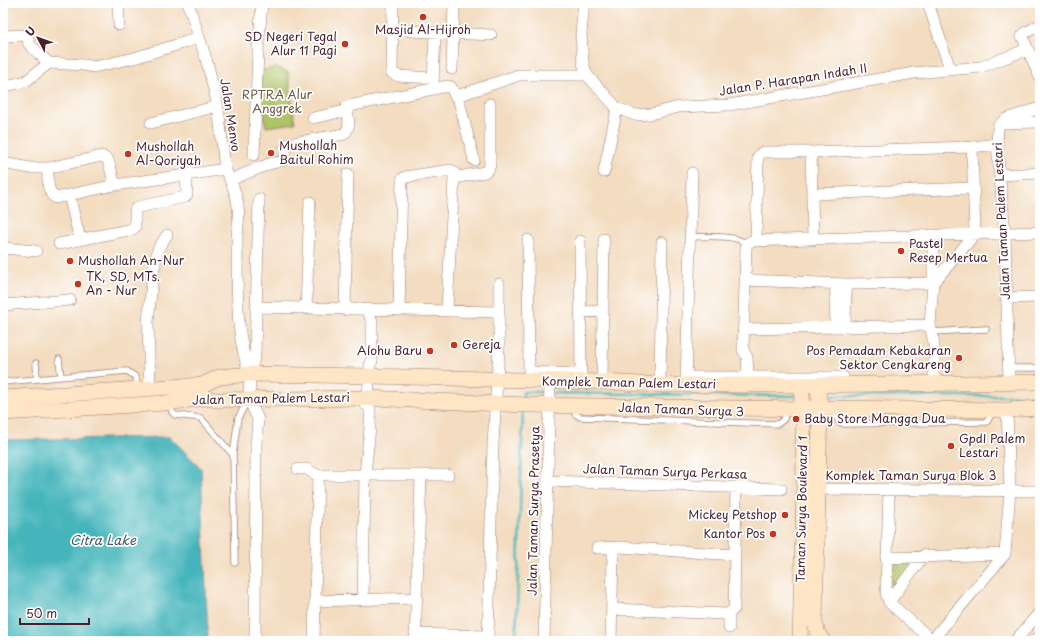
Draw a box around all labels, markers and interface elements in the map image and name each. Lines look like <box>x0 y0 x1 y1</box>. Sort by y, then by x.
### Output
marker: Masjid Al-Hijroh <box>418 12 428 22</box>
north arrow <box>18 18 58 58</box>
place label: Masjid Al-Hijroh <box>375 20 471 38</box>
text: U <box>21 22 39 40</box>
place label: SD Negeri Tegal Alur 11 Pagi <box>244 27 337 59</box>
marker: SD Negeri Tegal Alur 11 Pagi <box>340 39 350 49</box>
street label: Jalan P. Harapan Indah II <box>718 58 868 100</box>
street label: Jalan Menvo <box>216 77 246 153</box>
park label: RPTRA Alur Anggrek <box>242 85 313 117</box>
place label: Mushollah Baitul Rohim <box>279 136 354 168</box>
place label: Mushollah Al-Qoriyah <box>136 137 201 169</box>
street label: Jalan Taman Palem Lestari <box>988 142 1014 300</box>
marker: Mushollah Baitul Rohim <box>266 148 276 158</box>
marker: Mushollah Al-Qoriyah <box>123 149 133 159</box>
place label: Pastel Resep Mertua <box>909 234 988 266</box>
marker: Pastel Resep Mertua <box>896 246 906 256</box>
place label: Mushollah An-Nur <box>78 251 185 269</box>
marker: Mushollah An-Nur <box>65 256 75 266</box>
place label: TK, SD, MTs. An - Nur <box>86 267 160 299</box>
marker: TK, SD, MTs. An - Nur <box>73 279 83 289</box>
place label: Gereja <box>462 335 501 353</box>
marker: Gereja <box>449 340 459 350</box>
place label: Alohu Baru <box>357 341 422 359</box>
place label: Pos Pemadam Kebakaran Sektor Cengkareng <box>806 341 951 373</box>
marker: Alohu Baru <box>425 346 435 356</box>
marker: Pos Pemadam Kebakaran Sektor Cengkareng <box>954 353 964 363</box>
street label: Komplek Taman Palem Lestari <box>542 371 716 393</box>
street label: Jalan Taman Palem Lestari <box>192 388 350 408</box>
street label: Jalan Taman Surya 3 <box>618 398 744 420</box>
place label: Baby Store Mangga Dua <box>804 409 946 427</box>
marker: Baby Store Mangga Dua <box>791 414 801 424</box>
street label: Jalan Taman Surya Prasetya <box>523 426 543 596</box>
place label: GpdI Palem Lestari <box>959 429 1026 461</box>
street label: Taman Surya Boulevard 1 <box>791 435 811 583</box>
marker: GpdI Palem Lestari <box>946 441 956 451</box>
street label: Jalan Taman Surya Perkasa <box>583 459 748 483</box>
street label: Komplek Taman Surya Blok 3 <box>826 466 997 484</box>
place label: Mickey Petshop <box>688 505 777 523</box>
marker: Mickey Petshop <box>780 510 790 520</box>
place label: Kantor Pos <box>703 524 765 542</box>
marker: Kantor Pos <box>768 529 778 539</box>
water label: Citra Lake <box>70 530 137 549</box>
scale bar <box>20 600 89 626</box>
text: 50 m <box>26 604 57 622</box>

